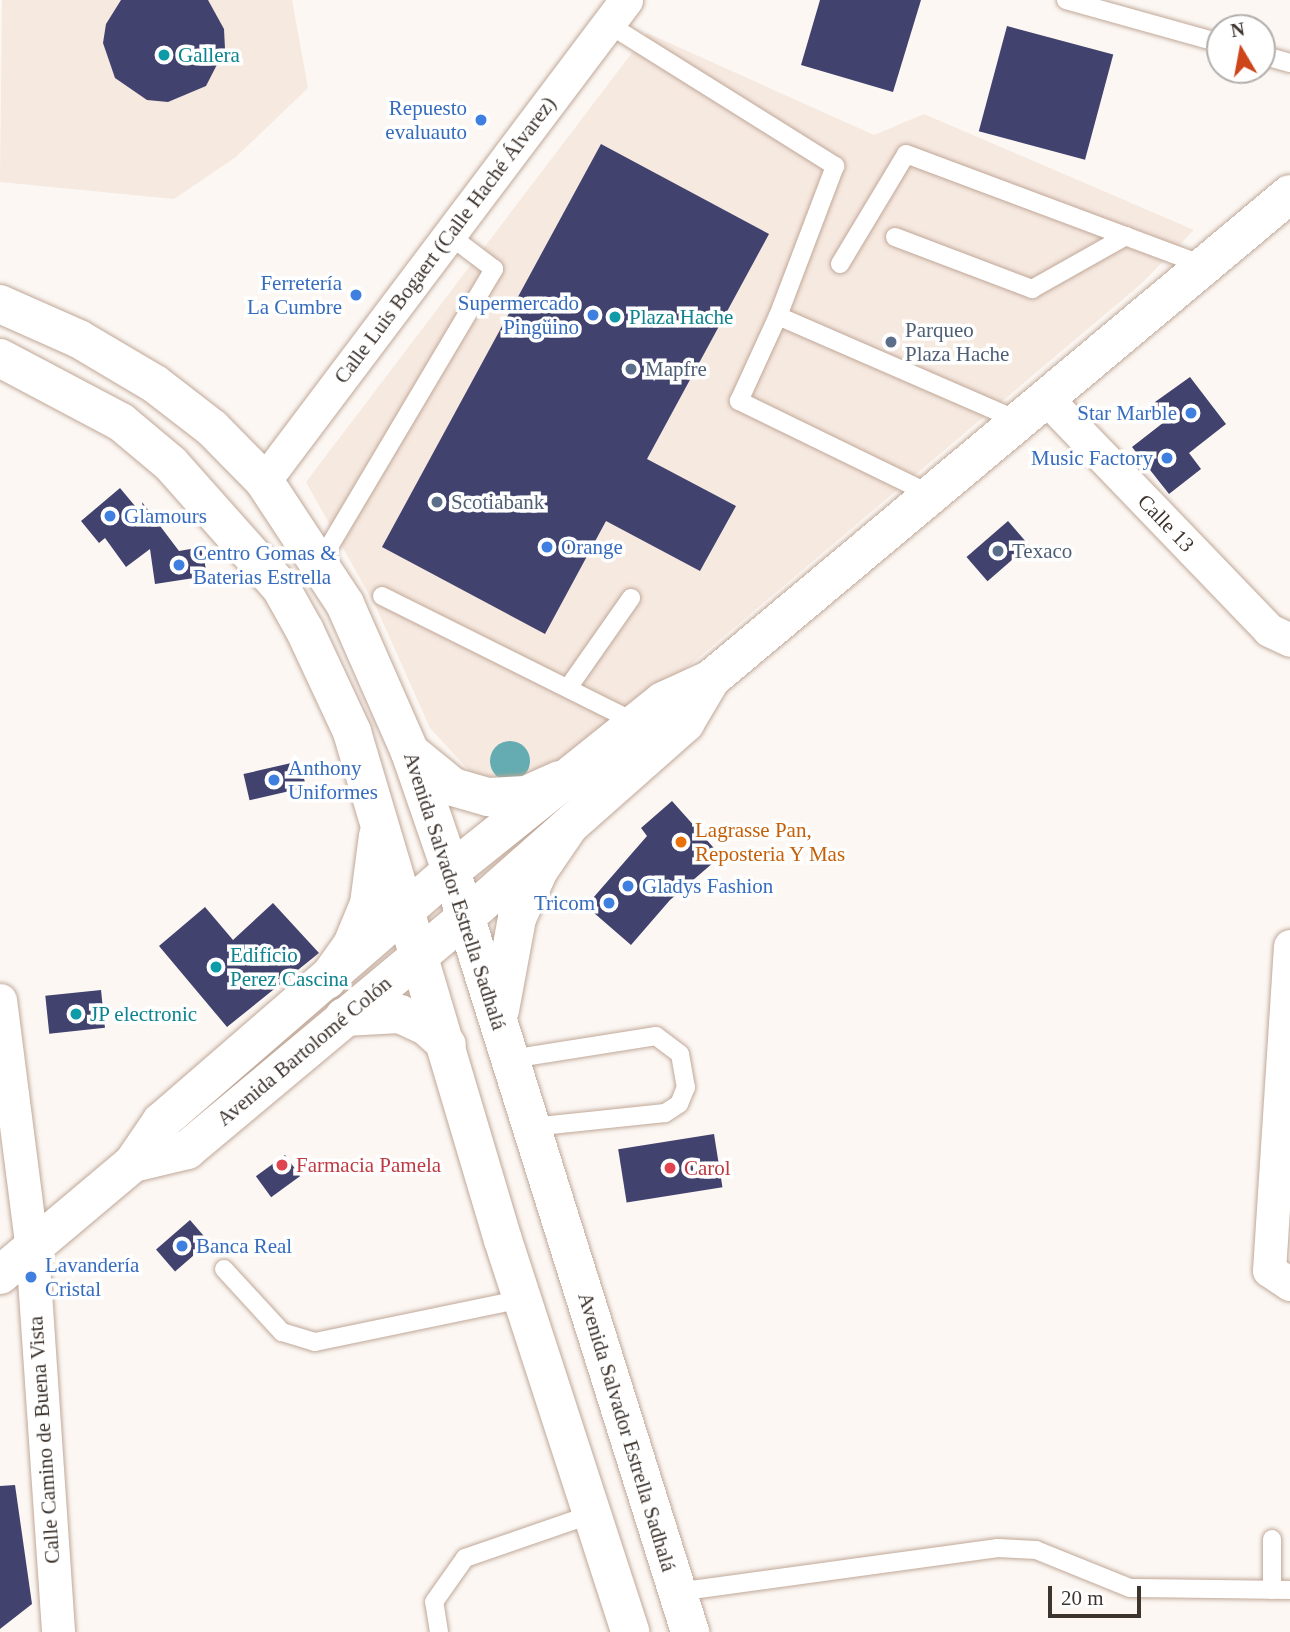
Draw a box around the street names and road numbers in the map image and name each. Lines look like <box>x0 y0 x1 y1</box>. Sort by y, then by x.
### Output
street label: Calle Luis Bogaert (Calle Haché Álvarez) <box>329 92 561 388</box>
street label: Calle 13 <box>1132 489 1200 557</box>
street label: Avenida Salvador Estrella Sadhalá <box>398 749 512 1033</box>
street label: Avenida Bartolomé Colón <box>212 971 396 1131</box>
street label: Avenida Salvador Estrella Sadhalá <box>572 1289 682 1575</box>
street label: Calle Camino de Buena Vista <box>23 1315 65 1565</box>

